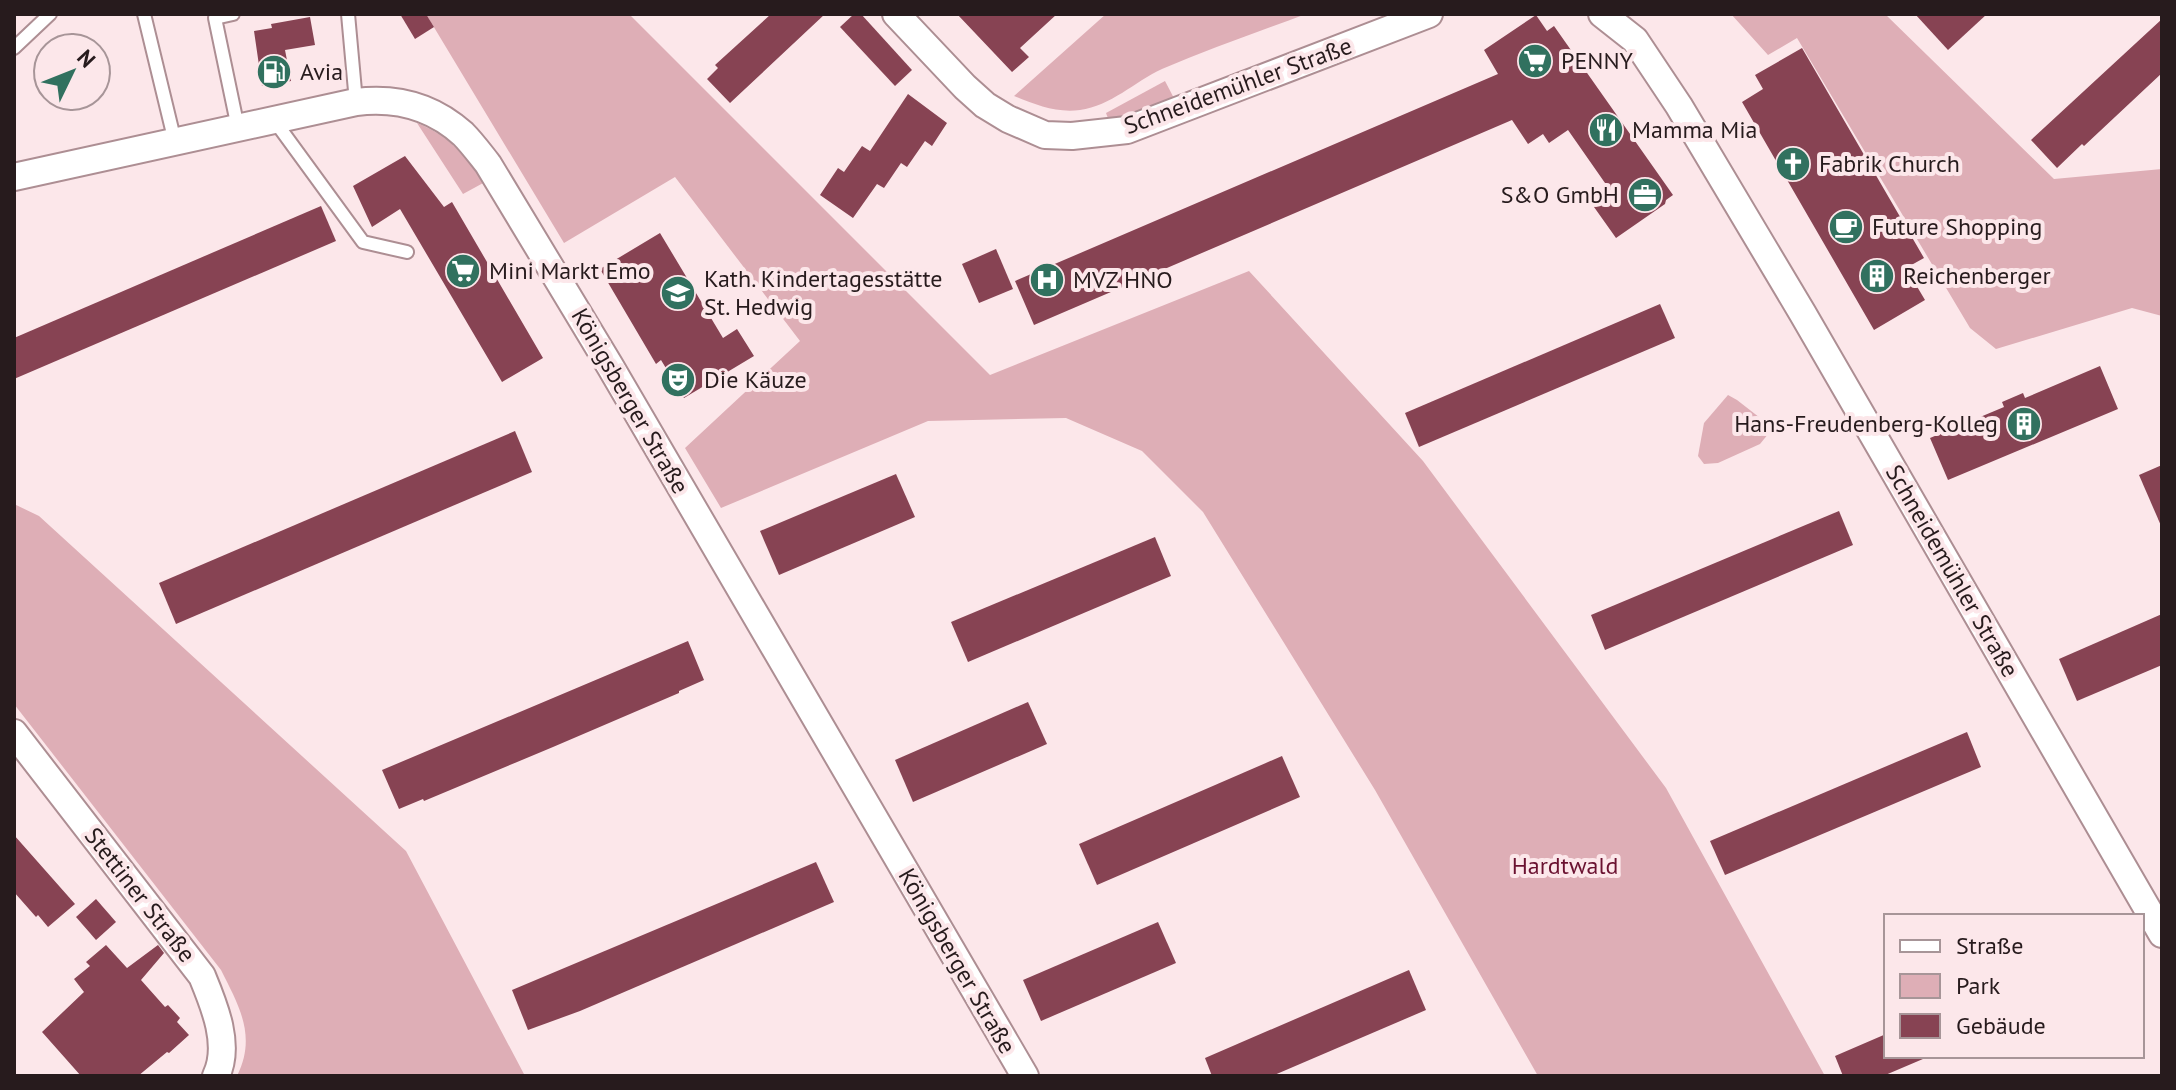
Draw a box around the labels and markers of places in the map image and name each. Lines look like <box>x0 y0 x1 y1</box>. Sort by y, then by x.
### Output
supermarket icon: PENNY <box>1516 42 1554 80</box>
place label: PENNY <box>1561 45 1634 76</box>
fuel station icon: Avia <box>255 53 293 91</box>
place label: Avia <box>300 56 343 87</box>
restaurant icon: Mamma Mia <box>1587 111 1625 149</box>
place label: Mamma Mia <box>1632 114 1758 145</box>
church icon: Fabrik Church <box>1774 145 1812 183</box>
place label: Fabrik Church <box>1819 148 1960 179</box>
office icon: S&O GmbH <box>1626 176 1664 214</box>
place label: S&O GmbH <box>1501 179 1619 210</box>
cafe icon: Future Shopping <box>1827 208 1865 246</box>
place label: Future Shopping <box>1872 211 2042 242</box>
supermarket icon: Mini Markt Emo <box>444 252 482 290</box>
place label: Mini Markt Emo <box>489 255 651 286</box>
building icon: Reichenberger <box>1858 257 1896 295</box>
place label: Reichenberger <box>1903 260 2051 291</box>
hospital icon: MVZ HNO <box>1028 261 1066 299</box>
place label: Kath. Kindertagesstätte St. Hedwig <box>704 263 943 322</box>
place label: MVZ HNO <box>1073 264 1173 295</box>
school or university icon: Kath. Kindertagesstätte St. Hedwig <box>659 274 697 312</box>
theatre icon: Die Käuze <box>659 361 697 399</box>
place label: Die Käuze <box>704 364 807 395</box>
building icon: Hans-Freudenberg-Kolleg <box>2005 405 2043 443</box>
place label: Hans-Freudenberg-Kolleg <box>1734 408 1998 439</box>

